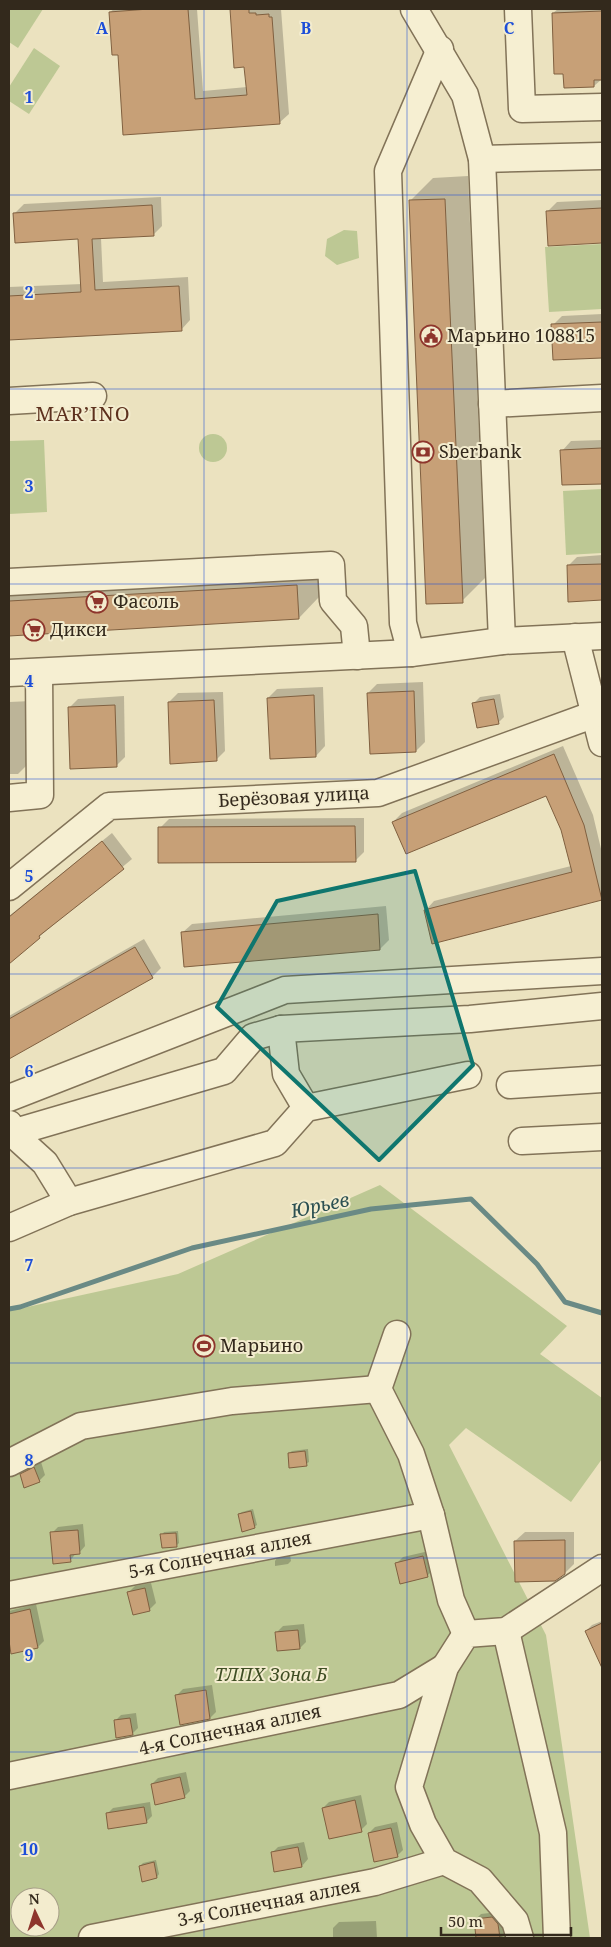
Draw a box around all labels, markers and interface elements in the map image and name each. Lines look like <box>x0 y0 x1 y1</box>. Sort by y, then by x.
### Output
text: A <box>96 17 109 39</box>
text: B <box>301 17 312 39</box>
text: C <box>504 17 515 39</box>
text: 1 <box>24 86 34 108</box>
text: 2 <box>24 281 34 303</box>
place label: Марьино 108815 <box>447 323 595 347</box>
public building icon: Марьино 108815 <box>419 324 443 348</box>
district label: MAR’INO <box>35 400 131 427</box>
place label: Sberbank <box>439 439 522 463</box>
bank icon: Sberbank <box>411 440 435 464</box>
text: 3 <box>24 475 34 497</box>
place label: Фасоль <box>113 589 179 613</box>
supermarket icon: Фасоль <box>85 590 109 614</box>
place label: Дикси <box>50 617 107 641</box>
supermarket icon: Дикси <box>22 618 46 642</box>
text: 4 <box>24 670 34 692</box>
street label: Берёзовая улица <box>218 780 370 812</box>
text: 5 <box>24 865 34 887</box>
text: 6 <box>24 1060 34 1082</box>
water label: Юрьев <box>287 1186 352 1224</box>
text: 7 <box>24 1254 34 1276</box>
place label: Марьино <box>220 1333 303 1357</box>
sports icon: Марьино <box>192 1334 216 1358</box>
text: 8 <box>24 1449 34 1471</box>
street label: 5-я Солнечная аллея <box>126 1525 313 1584</box>
text: 9 <box>24 1644 34 1666</box>
park label: ТЛПХ Зона Б <box>215 1662 328 1686</box>
street label: 4-я Солнечная аллея <box>137 1698 323 1760</box>
text: 10 <box>20 1838 38 1860</box>
street label: 3-я Солнечная аллея <box>175 1873 362 1932</box>
north arrow <box>10 1887 60 1937</box>
text: N <box>28 1889 40 1908</box>
scale bar <box>441 1904 571 1936</box>
text: 50 m <box>448 1911 483 1931</box>

